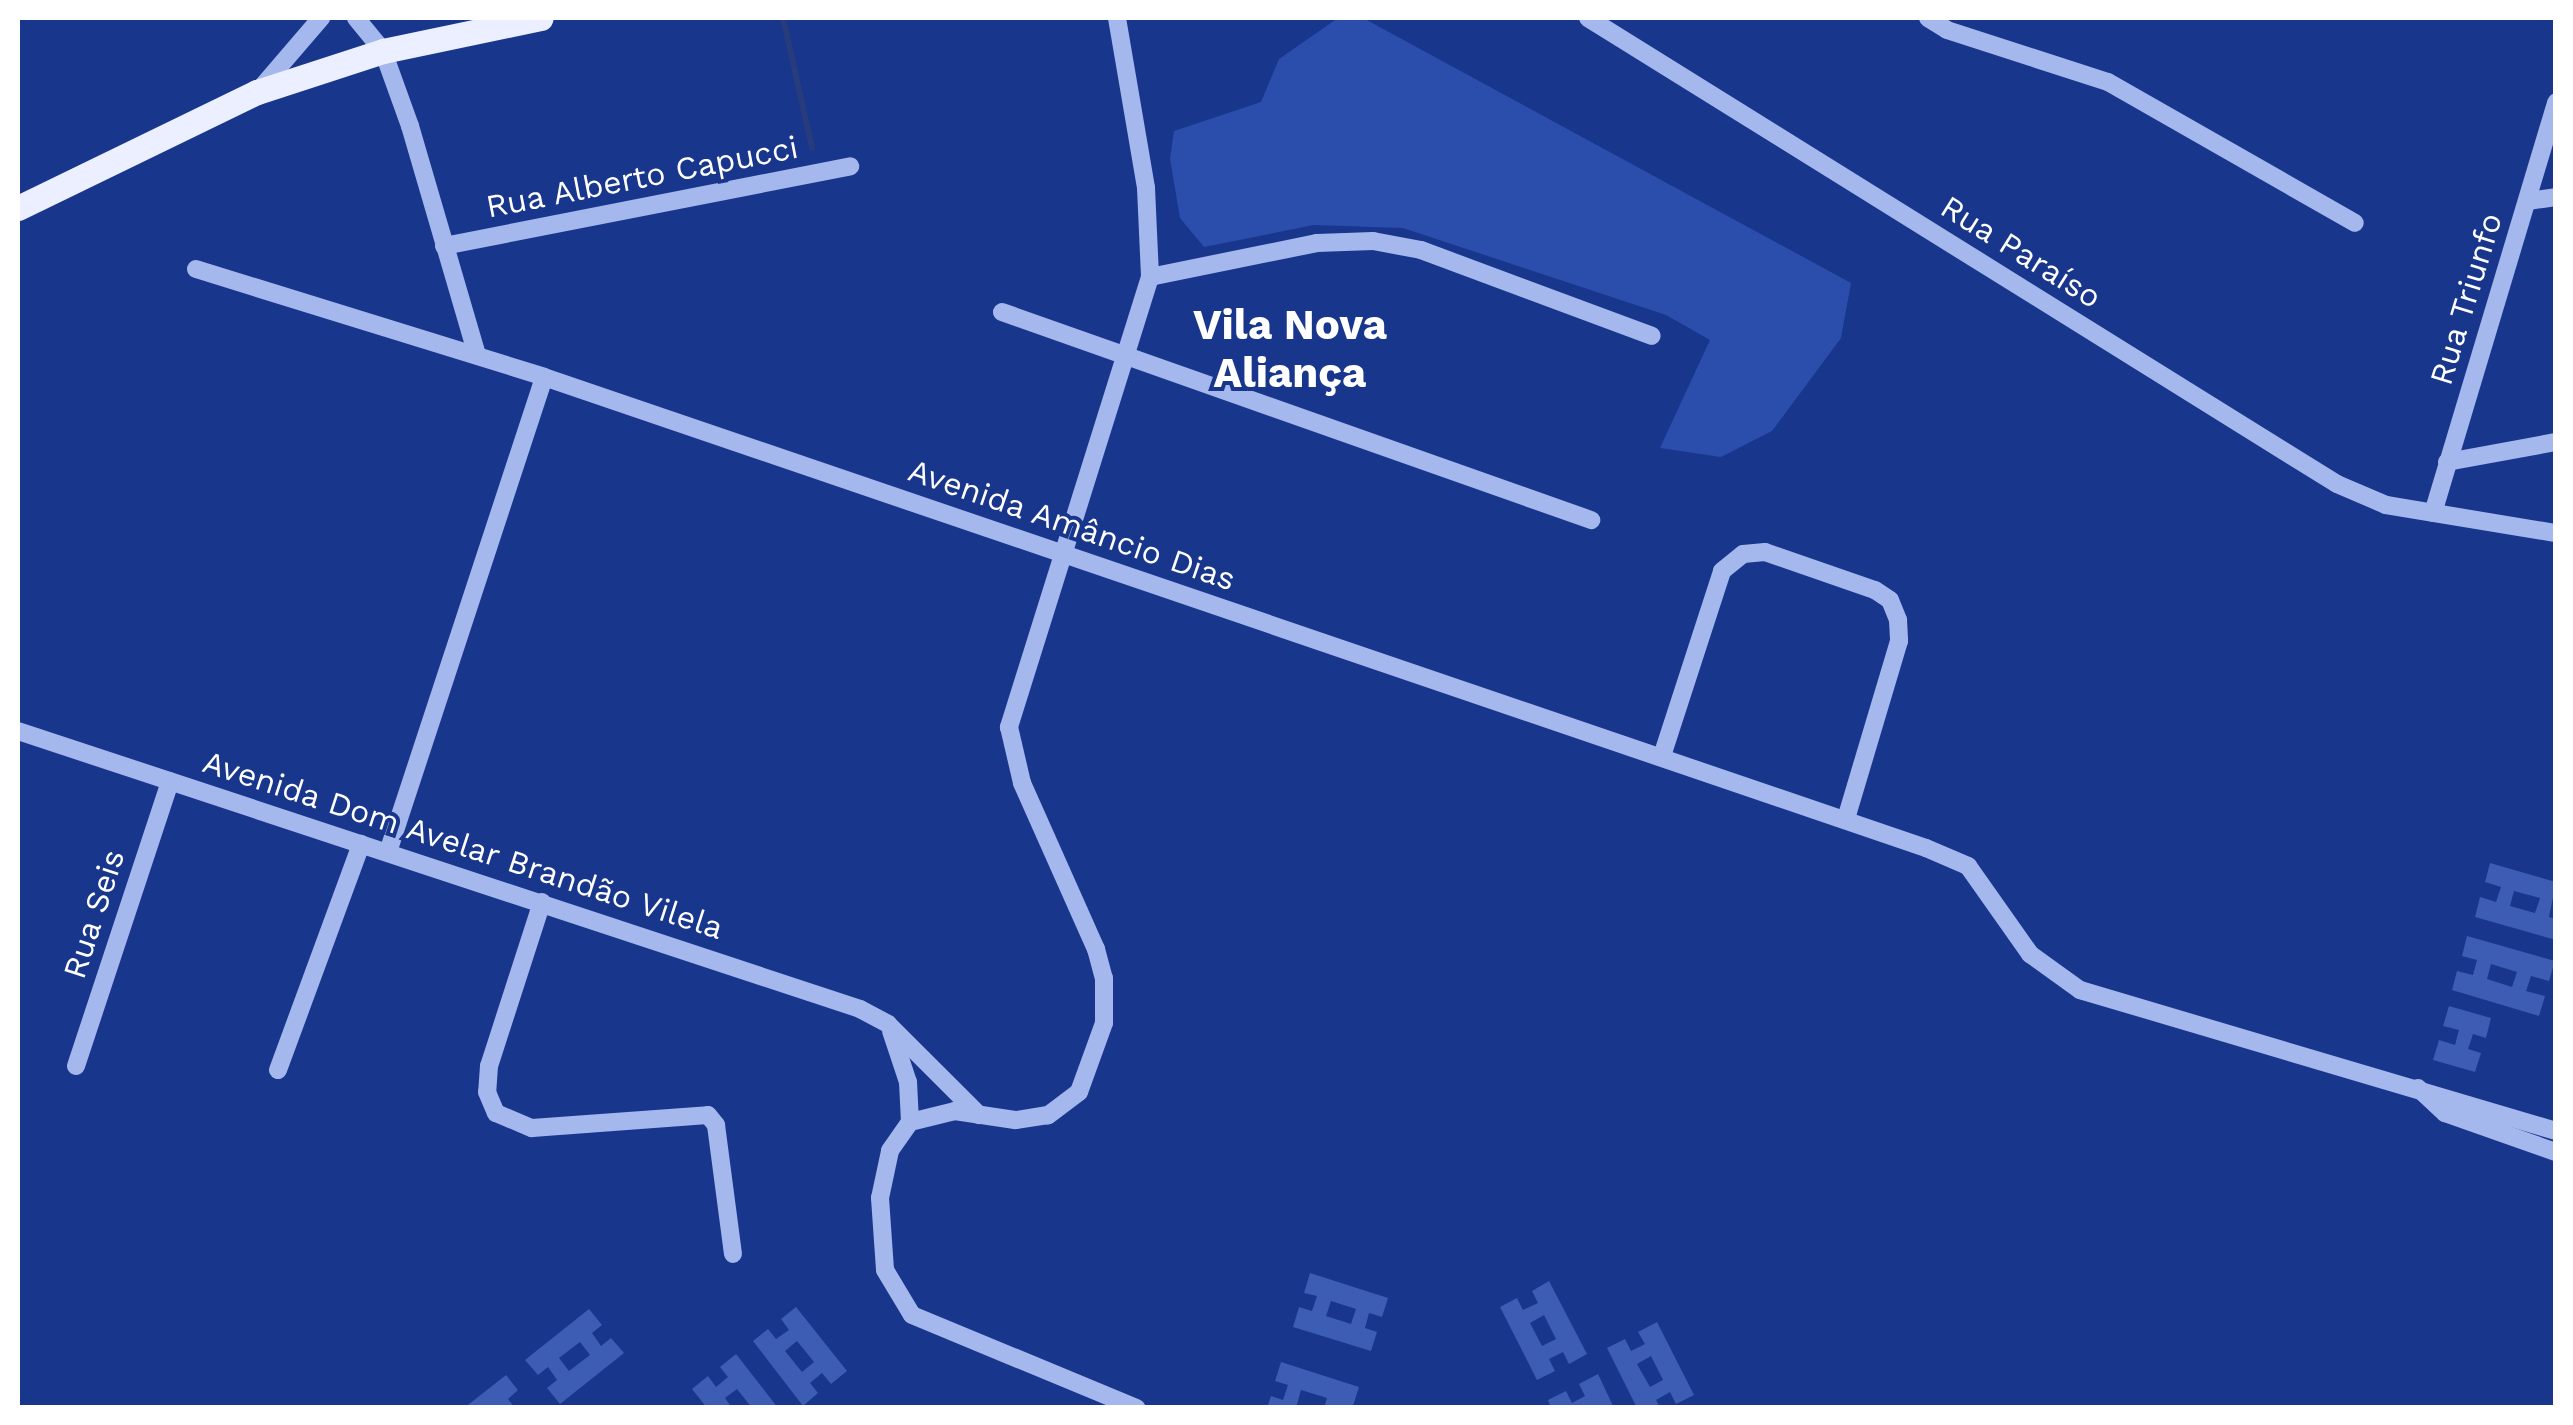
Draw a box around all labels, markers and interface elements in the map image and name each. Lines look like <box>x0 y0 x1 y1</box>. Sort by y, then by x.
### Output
street label: Rua Alberto Capucci <box>482 128 802 226</box>
street label: Rua Paraíso <box>1933 187 2109 317</box>
street label: Rua Triunfo <box>2421 208 2511 390</box>
district label: Vila Nova Aliança <box>1193 300 1387 398</box>
street label: Avenida Amâncio Dias <box>903 451 1241 599</box>
street label: Avenida Dom Avelar Brandão Vilela <box>196 742 730 948</box>
street label: Rua Seis <box>55 844 133 984</box>

